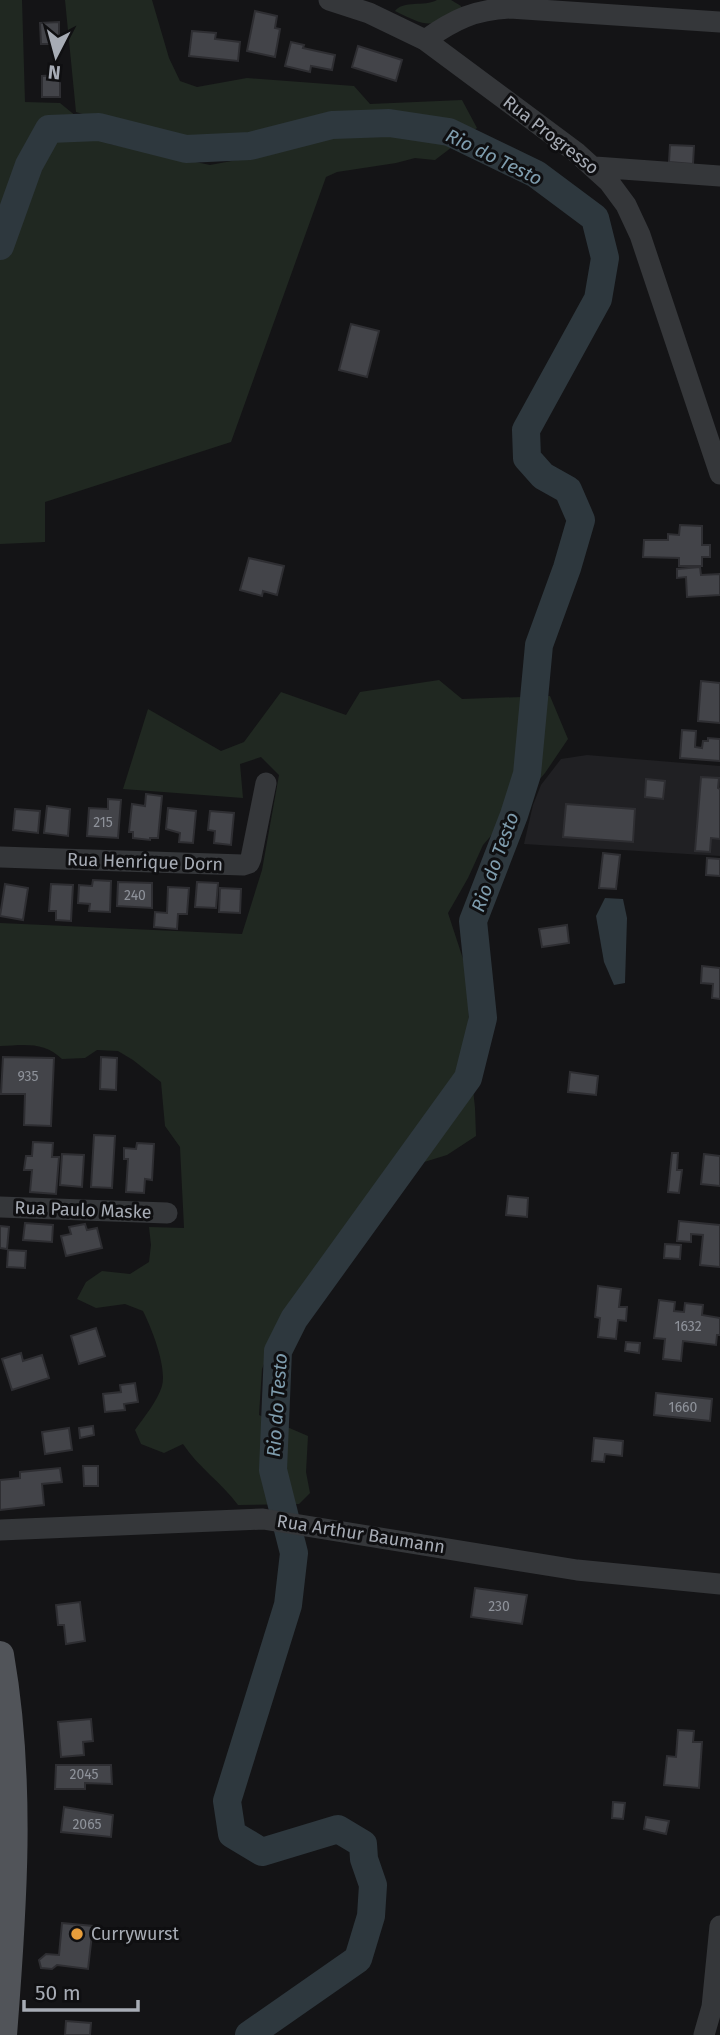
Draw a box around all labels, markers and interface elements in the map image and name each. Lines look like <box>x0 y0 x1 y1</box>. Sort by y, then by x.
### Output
north arrow <box>21 21 91 91</box>
text: N <box>47 60 62 85</box>
street label: Rua Progresso <box>499 91 603 179</box>
water label: Rio do Testo <box>442 124 546 190</box>
water label: Rio do Testo <box>466 809 524 915</box>
house number: 215 <box>93 814 113 831</box>
street label: Rua Henrique Dorn <box>67 848 223 876</box>
house number: 240 <box>124 887 146 904</box>
house number: 935 <box>17 1068 39 1085</box>
street label: Rua Paulo Maske <box>14 1197 152 1223</box>
house number: 1632 <box>674 1318 702 1335</box>
water label: Rio do Testo <box>262 1352 292 1458</box>
house number: 1660 <box>669 1399 698 1416</box>
street label: Rua Arthur Baumann <box>275 1510 447 1558</box>
house number: 230 <box>488 1598 510 1615</box>
house number: 2045 <box>69 1766 99 1783</box>
house number: 2065 <box>72 1816 102 1833</box>
place label: Currywurst <box>91 1923 179 1945</box>
marker: Currywurst <box>69 1926 85 1942</box>
scale bar <box>24 1968 138 2012</box>
text: 50 m <box>35 1980 81 2006</box>

